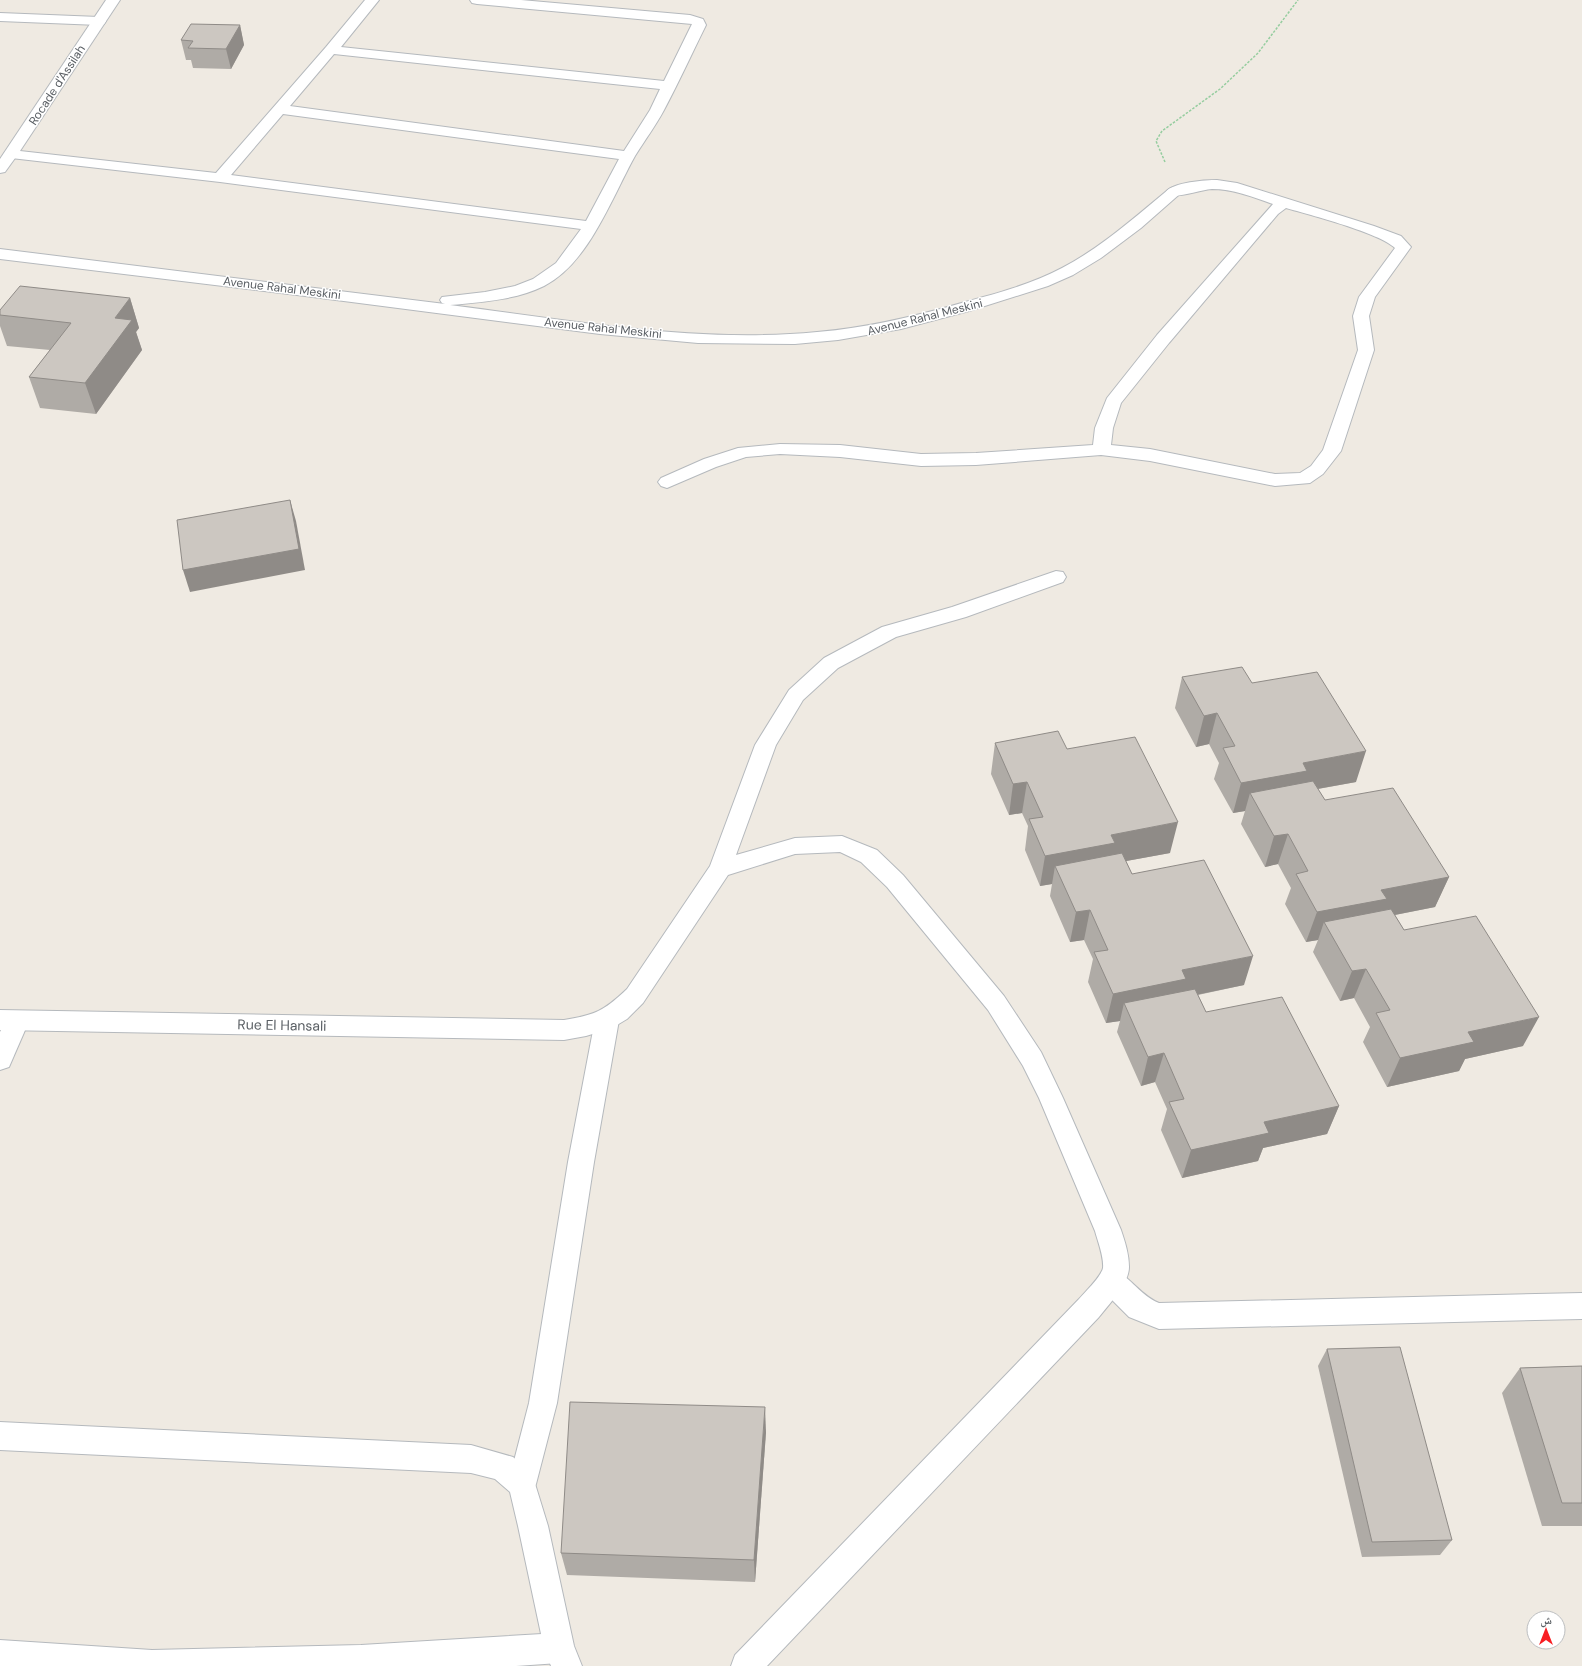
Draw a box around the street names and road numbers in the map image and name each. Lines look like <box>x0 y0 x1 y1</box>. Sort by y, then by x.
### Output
street label: Rocade d'Assilah <box>25 42 89 128</box>
street label: Avenue Rahal Meskini <box>222 273 342 303</box>
street label: Avenue Rahal Meskini <box>866 295 984 339</box>
street label: Avenue Rahal Meskini <box>543 314 663 342</box>
street label: Rue El Hansali <box>237 1015 327 1035</box>

